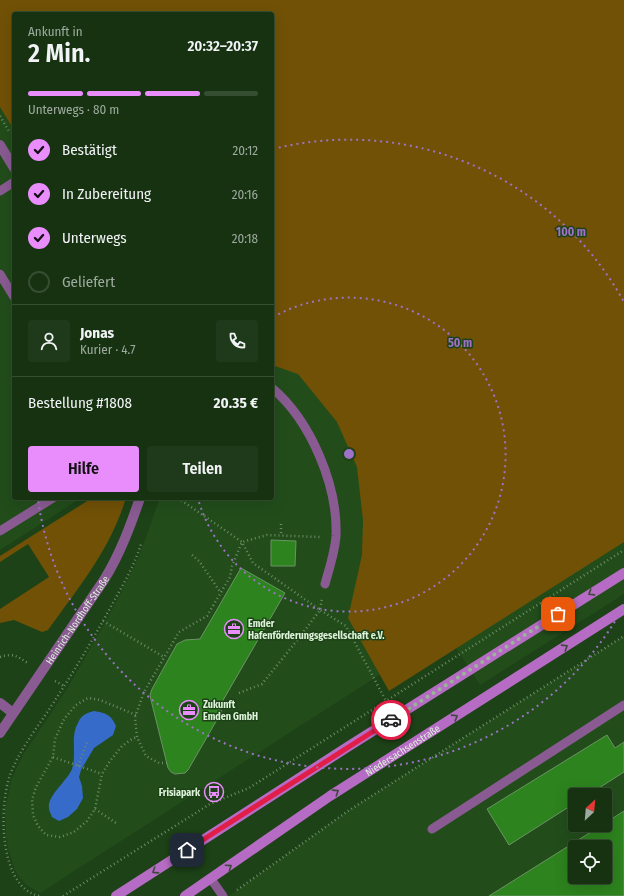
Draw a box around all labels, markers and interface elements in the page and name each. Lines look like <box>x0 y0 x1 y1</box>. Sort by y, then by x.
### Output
text: Ankunft in <box>28 24 83 39</box>
text: 20:32–20:37 <box>187 37 258 55</box>
text: 2 Min. <box>28 38 90 69</box>
text: Unterwegs · 80 m <box>28 102 119 117</box>
icon: check <box>28 139 50 161</box>
text: Bestätigt <box>62 141 117 159</box>
text: 20:12 <box>232 143 258 158</box>
icon: check <box>28 183 50 205</box>
text: In Zubereitung <box>62 185 151 203</box>
text: 20:16 <box>232 187 258 202</box>
text: 100 m <box>556 225 586 239</box>
icon: check <box>28 227 50 249</box>
text: Unterwegs <box>62 229 127 247</box>
text: 20:18 <box>232 231 258 246</box>
text: Geliefert <box>62 273 115 291</box>
button: person <box>28 320 70 362</box>
button: phone <box>216 320 258 362</box>
text: Jonas <box>80 324 114 342</box>
text: 50 m <box>448 336 472 350</box>
text: Kurier · 4.7 <box>80 342 136 357</box>
text: Bestellung #1808 <box>28 394 132 412</box>
text: 20.35 € <box>214 394 258 412</box>
button: Hilfe <box>28 446 139 492</box>
button: Teilen <box>147 446 258 492</box>
centre of rings <box>342 447 356 461</box>
street label: Heinrich-Nordhoff-Straße <box>44 574 112 667</box>
one-way arrow <box>588 589 595 596</box>
pin <box>541 597 575 631</box>
icon: bag <box>547 603 569 625</box>
office icon: Emder Hafenförderungsgesellschaft e.V. <box>223 618 245 640</box>
place label: Emder Hafenförderungsgesellschaft e.V. <box>248 618 385 642</box>
one-way arrow <box>561 644 568 652</box>
office icon: Zukunft Emden GmbH <box>178 699 200 721</box>
place label: Zukunft Emden GmbH <box>203 699 258 723</box>
courier <box>371 700 411 740</box>
icon: car <box>380 709 402 731</box>
one-way arrow <box>451 714 458 721</box>
street label: Niedersachsenstraße <box>363 722 443 779</box>
bus stop icon: Frisiapark <box>203 781 225 803</box>
place label: Frisiapark <box>159 787 201 799</box>
north arrow <box>568 788 612 832</box>
map controls <box>568 788 612 884</box>
one-way arrow <box>332 790 339 797</box>
pin <box>170 833 204 867</box>
icon: home <box>176 839 198 861</box>
button: locate <box>568 840 612 884</box>
one-way arrow <box>225 864 232 872</box>
one-way arrow <box>152 866 159 874</box>

